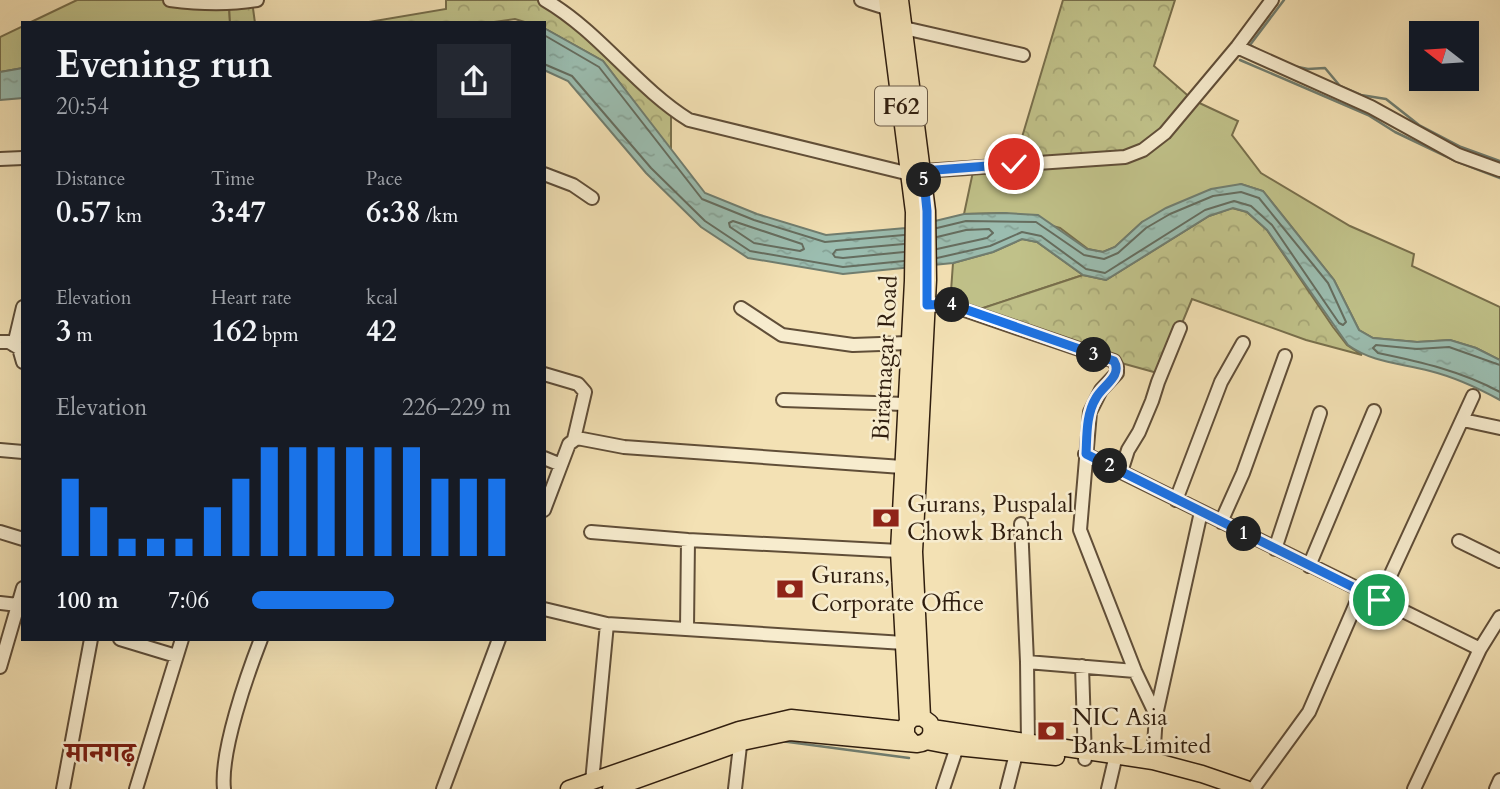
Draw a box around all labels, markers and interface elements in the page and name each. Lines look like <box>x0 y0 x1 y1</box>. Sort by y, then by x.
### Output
north arrow <box>1409 21 1479 91</box>
map controls <box>1409 21 1479 91</box>
text: Evening run <box>56 39 272 91</box>
button: share <box>437 44 511 118</box>
road number: F62 <box>875 86 927 125</box>
text: 20:54 <box>56 91 109 122</box>
pin <box>984 134 1044 194</box>
icon: check <box>995 145 1033 183</box>
pin: 5 <box>906 162 942 198</box>
text: Distance <box>56 166 125 192</box>
text: Time <box>211 166 255 192</box>
text: Pace <box>366 166 403 192</box>
text: 5 <box>919 166 928 192</box>
text: 0.57 <box>56 192 111 233</box>
text: 3:47 <box>211 192 266 233</box>
text: 6:38 <box>366 192 421 233</box>
text: km <box>111 203 142 229</box>
text: /km <box>421 203 458 229</box>
street label: Biratnagar Road <box>864 274 906 442</box>
text: Elevation <box>56 285 131 311</box>
text: Heart rate <box>211 285 292 311</box>
text: kcal <box>366 285 398 311</box>
pin: 4 <box>934 288 970 322</box>
text: 4 <box>947 291 956 317</box>
text: 3 <box>56 311 71 352</box>
text: 162 <box>211 311 257 352</box>
text: 42 <box>366 311 397 352</box>
text: m <box>71 322 93 348</box>
text: bpm <box>257 322 299 348</box>
pin: 3 <box>1076 338 1112 372</box>
text: 3 <box>1089 341 1098 367</box>
text: Elevation <box>56 392 147 423</box>
text: 226–229 m <box>402 392 511 423</box>
pin: 2 <box>1092 448 1128 484</box>
text: 2 <box>1105 452 1114 478</box>
place label: Gurans, Puspalal Chowk Branch <box>907 488 1074 549</box>
bank icon: Gurans, Puspalal Chowk Branch <box>871 503 901 533</box>
pin: 1 <box>1226 516 1262 552</box>
text: 1 <box>1239 520 1248 546</box>
place label: Gurans, Corporate Office <box>811 559 984 620</box>
pin <box>1349 570 1409 630</box>
bank icon: Gurans, Corporate Office <box>775 574 805 604</box>
icon: arrive <box>1360 581 1398 619</box>
text: 100 m <box>56 585 119 616</box>
text: 7:06 <box>168 585 209 616</box>
place label: NIC Asia Bank Limited <box>1072 701 1211 762</box>
bank icon: NIC Asia Bank Limited <box>1036 716 1066 746</box>
district label: मानगढ़ <box>63 734 137 772</box>

